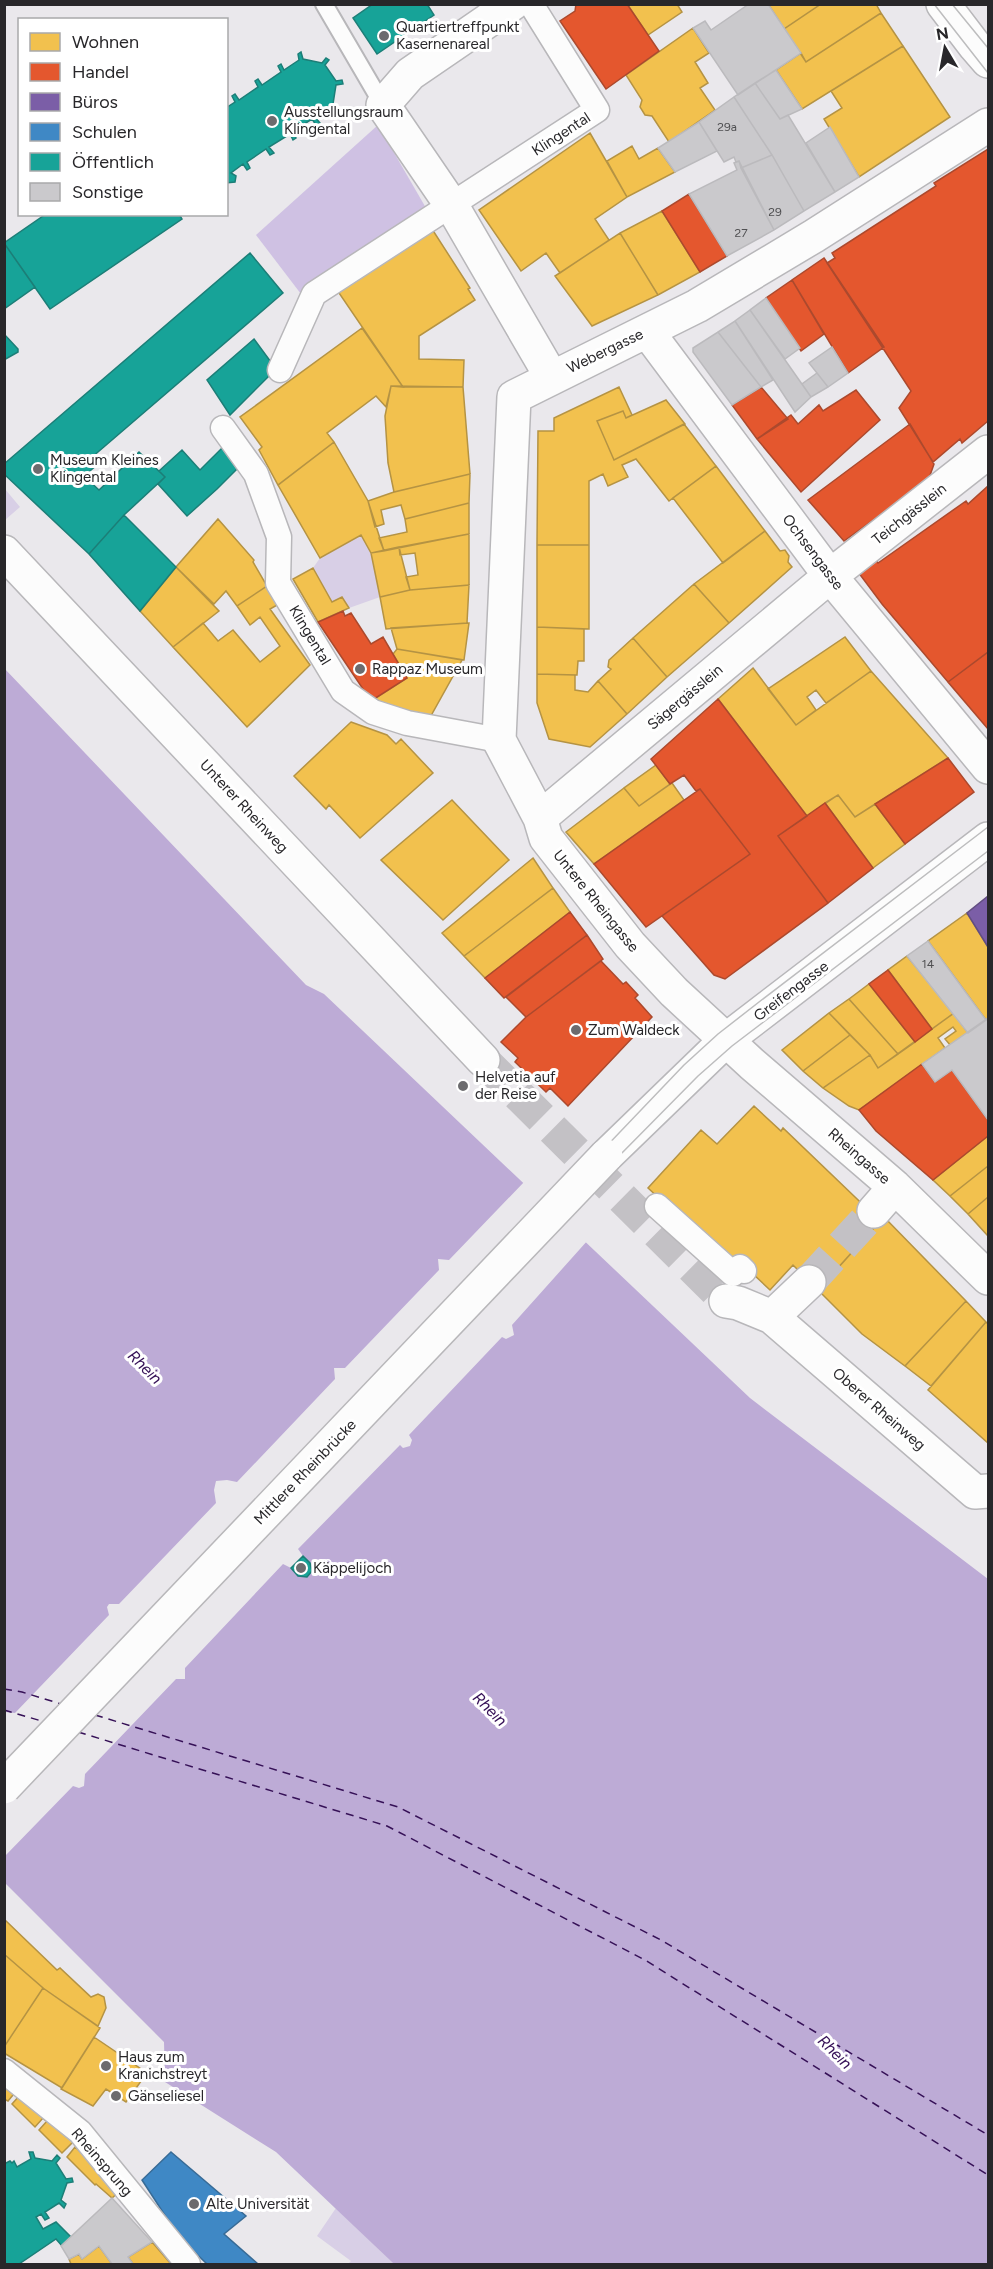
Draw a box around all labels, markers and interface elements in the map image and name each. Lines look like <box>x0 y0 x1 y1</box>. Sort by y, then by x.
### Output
legend <box>18 18 228 216</box>
place label: Quartiertreffpunkt Kasernenareal <box>396 18 520 53</box>
north arrow <box>915 18 975 78</box>
text: N <box>935 23 950 44</box>
marker: Quartiertreffpunkt Kasernenareal <box>377 29 391 43</box>
text: Wohnen <box>72 31 139 53</box>
text: Handel <box>72 61 129 83</box>
text: Büros <box>72 91 118 113</box>
place label: Ausstellungsraum Klingental <box>284 103 403 138</box>
street label: Klingental <box>528 108 594 160</box>
marker: Ausstellungsraum Klingental <box>265 114 279 128</box>
house number: 29a <box>717 120 737 134</box>
text: Schulen <box>72 121 137 143</box>
text: Öffentlich <box>72 151 154 173</box>
text: Sonstige <box>72 181 143 203</box>
house number: 29 <box>768 205 782 219</box>
house number: 27 <box>734 226 748 240</box>
street label: Webergasse <box>564 325 646 377</box>
place label: Museum Kleines Klingental <box>50 451 159 486</box>
marker: Museum Kleines Klingental <box>31 462 45 476</box>
street label: Teichgässlein <box>868 479 950 549</box>
street label: Ochsengasse <box>779 511 847 593</box>
street label: Klingental <box>285 602 335 668</box>
place label: Rappaz Museum <box>372 660 483 678</box>
street label: Sägergässlein <box>644 660 726 734</box>
marker: Rappaz Museum <box>353 662 367 676</box>
street label: Unterer Rheinweg <box>196 756 292 856</box>
street label: Untere Rheingasse <box>549 846 643 956</box>
street label: Greifengasse <box>750 957 832 1025</box>
house number: 14 <box>922 957 935 971</box>
place label: Zum Waldeck <box>588 1021 680 1039</box>
marker: Zum Waldeck <box>569 1023 583 1037</box>
place label: Helvetia auf der Reise <box>475 1068 556 1103</box>
marker: Helvetia auf der Reise <box>456 1079 470 1093</box>
street label: Rheingasse <box>824 1124 894 1188</box>
water label: Rhein <box>124 1346 166 1388</box>
street label: Oberer Rheinweg <box>829 1364 929 1454</box>
street label: Mittlere Rheinbrücke <box>250 1416 360 1528</box>
place label: Käppelijoch <box>313 1559 392 1577</box>
marker: Käppelijoch <box>294 1561 308 1575</box>
water label: Rhein <box>469 1688 511 1730</box>
water label: Rhein <box>814 2031 856 2073</box>
place label: Haus zum Kranichstreyt <box>118 2048 208 2083</box>
marker: Haus zum Kranichstreyt <box>99 2059 113 2073</box>
place label: Gänseliesel <box>128 2087 204 2105</box>
marker: Gänseliesel <box>109 2089 123 2103</box>
street label: Rheinsprung <box>68 2124 136 2200</box>
place label: Alte Universität <box>206 2195 310 2213</box>
marker: Alte Universität <box>187 2197 201 2211</box>

